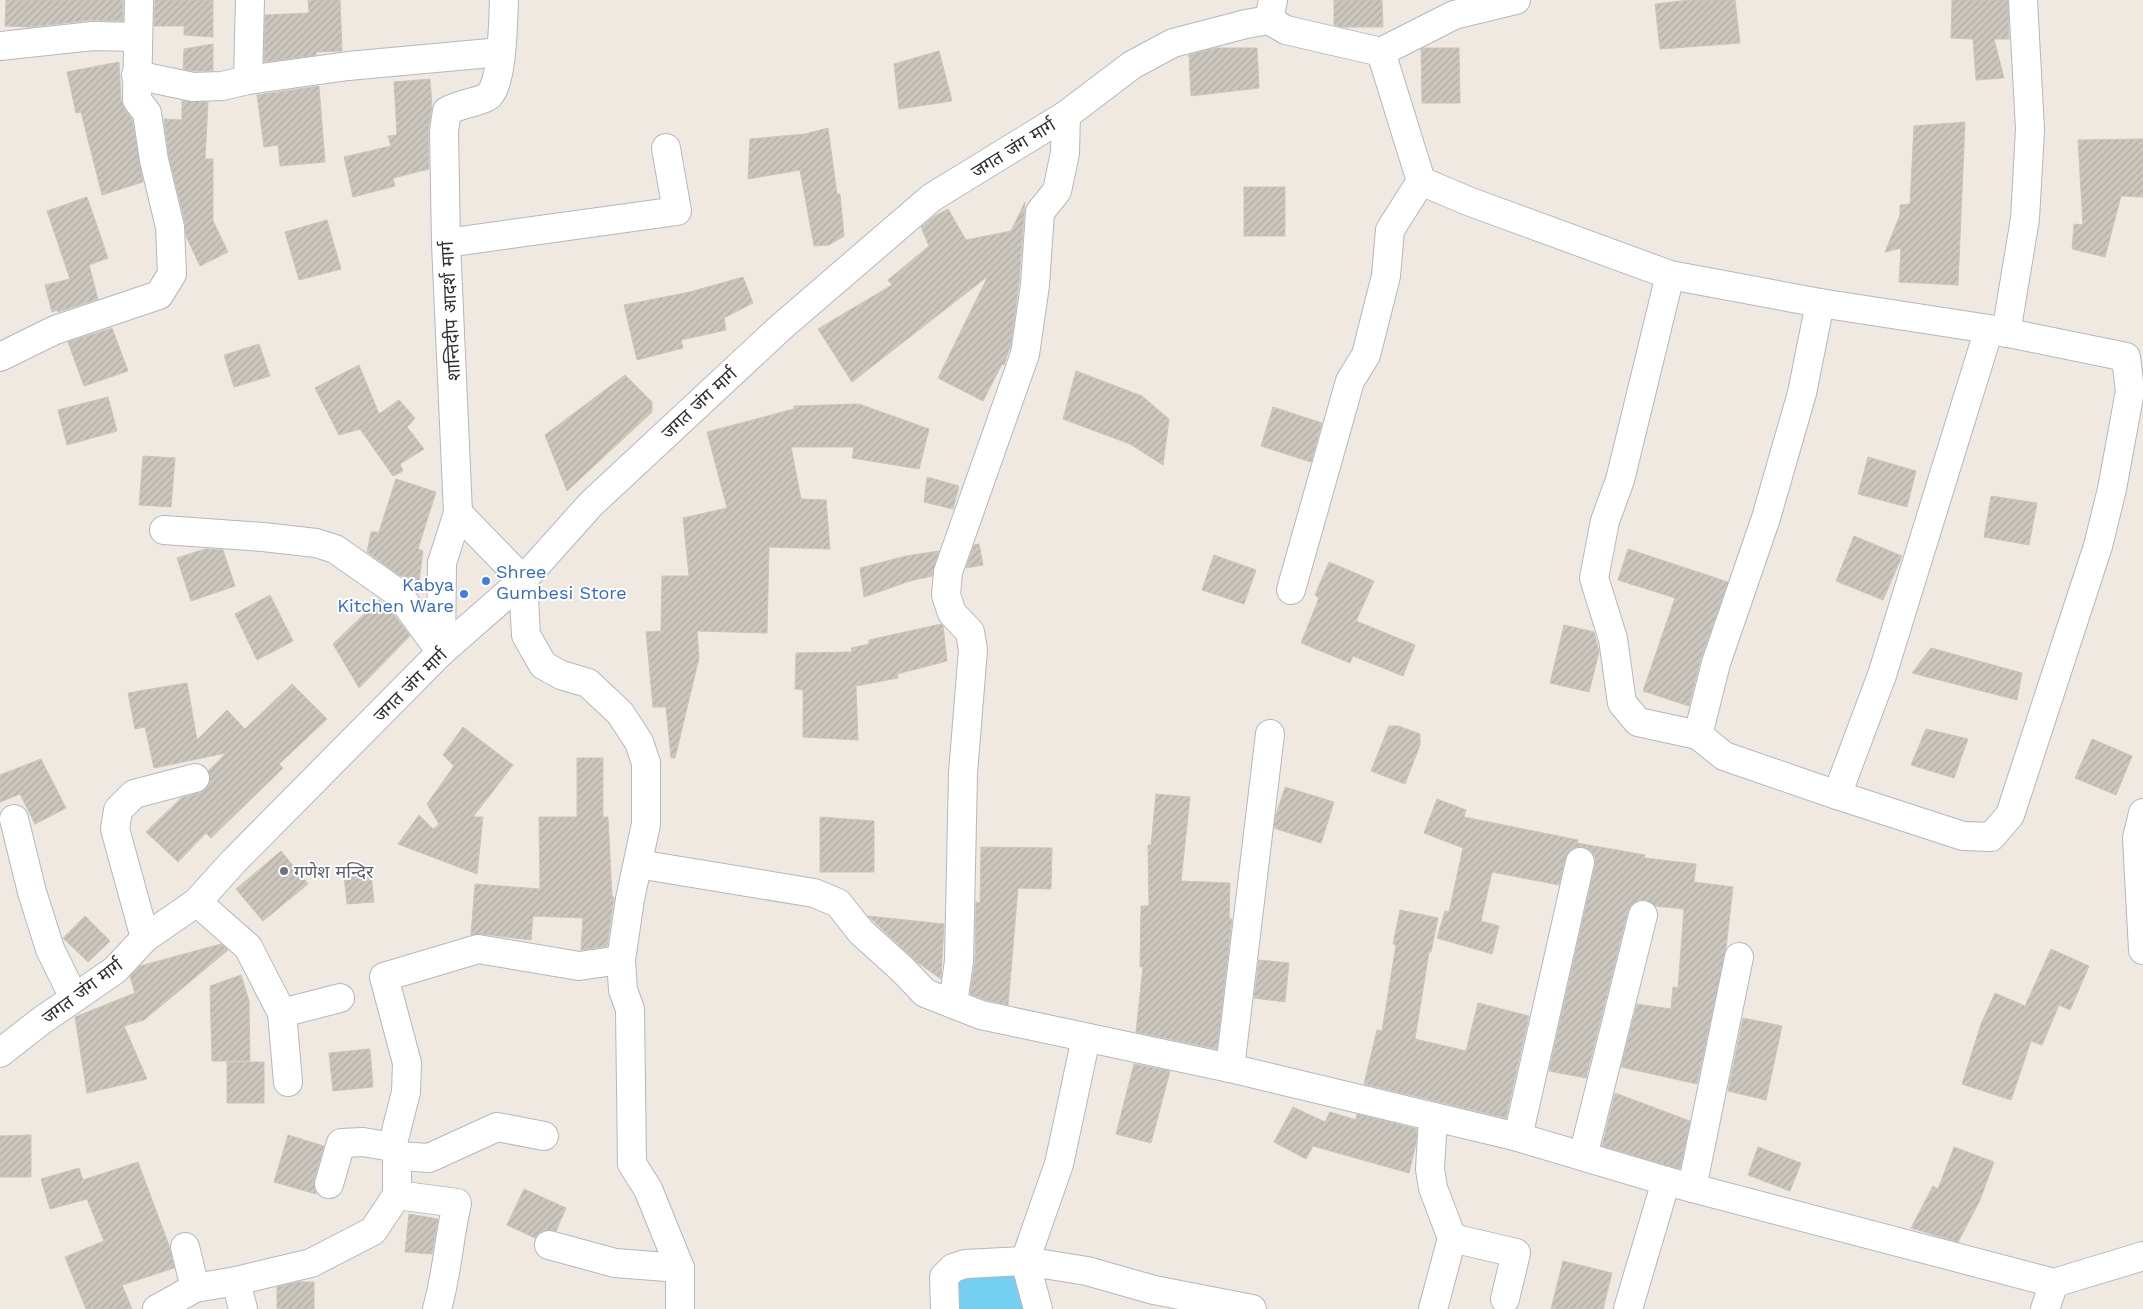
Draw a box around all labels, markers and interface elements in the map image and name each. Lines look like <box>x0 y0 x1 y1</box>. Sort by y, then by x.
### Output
street label: जगत जंग मार्ग <box>967 113 1060 182</box>
street label: शान्तिदीप आदर्श मार्ग <box>436 240 464 381</box>
street label: जगत जंग मार्ग <box>657 362 742 443</box>
place label: Shree Gumbesi Store <box>496 561 627 603</box>
place label: Kabya Kitchen Ware <box>337 574 454 616</box>
marker: Shree Gumbesi Store <box>480 575 492 587</box>
marker: Kabya Kitchen Ware <box>458 588 470 600</box>
street label: जगत जंग मार्ग <box>369 643 452 726</box>
place label: गणेश मन्दिर <box>294 861 374 882</box>
marker: गणेश मन्दिर <box>278 865 290 877</box>
street label: जगत जंग मार्ग <box>38 953 127 1028</box>

